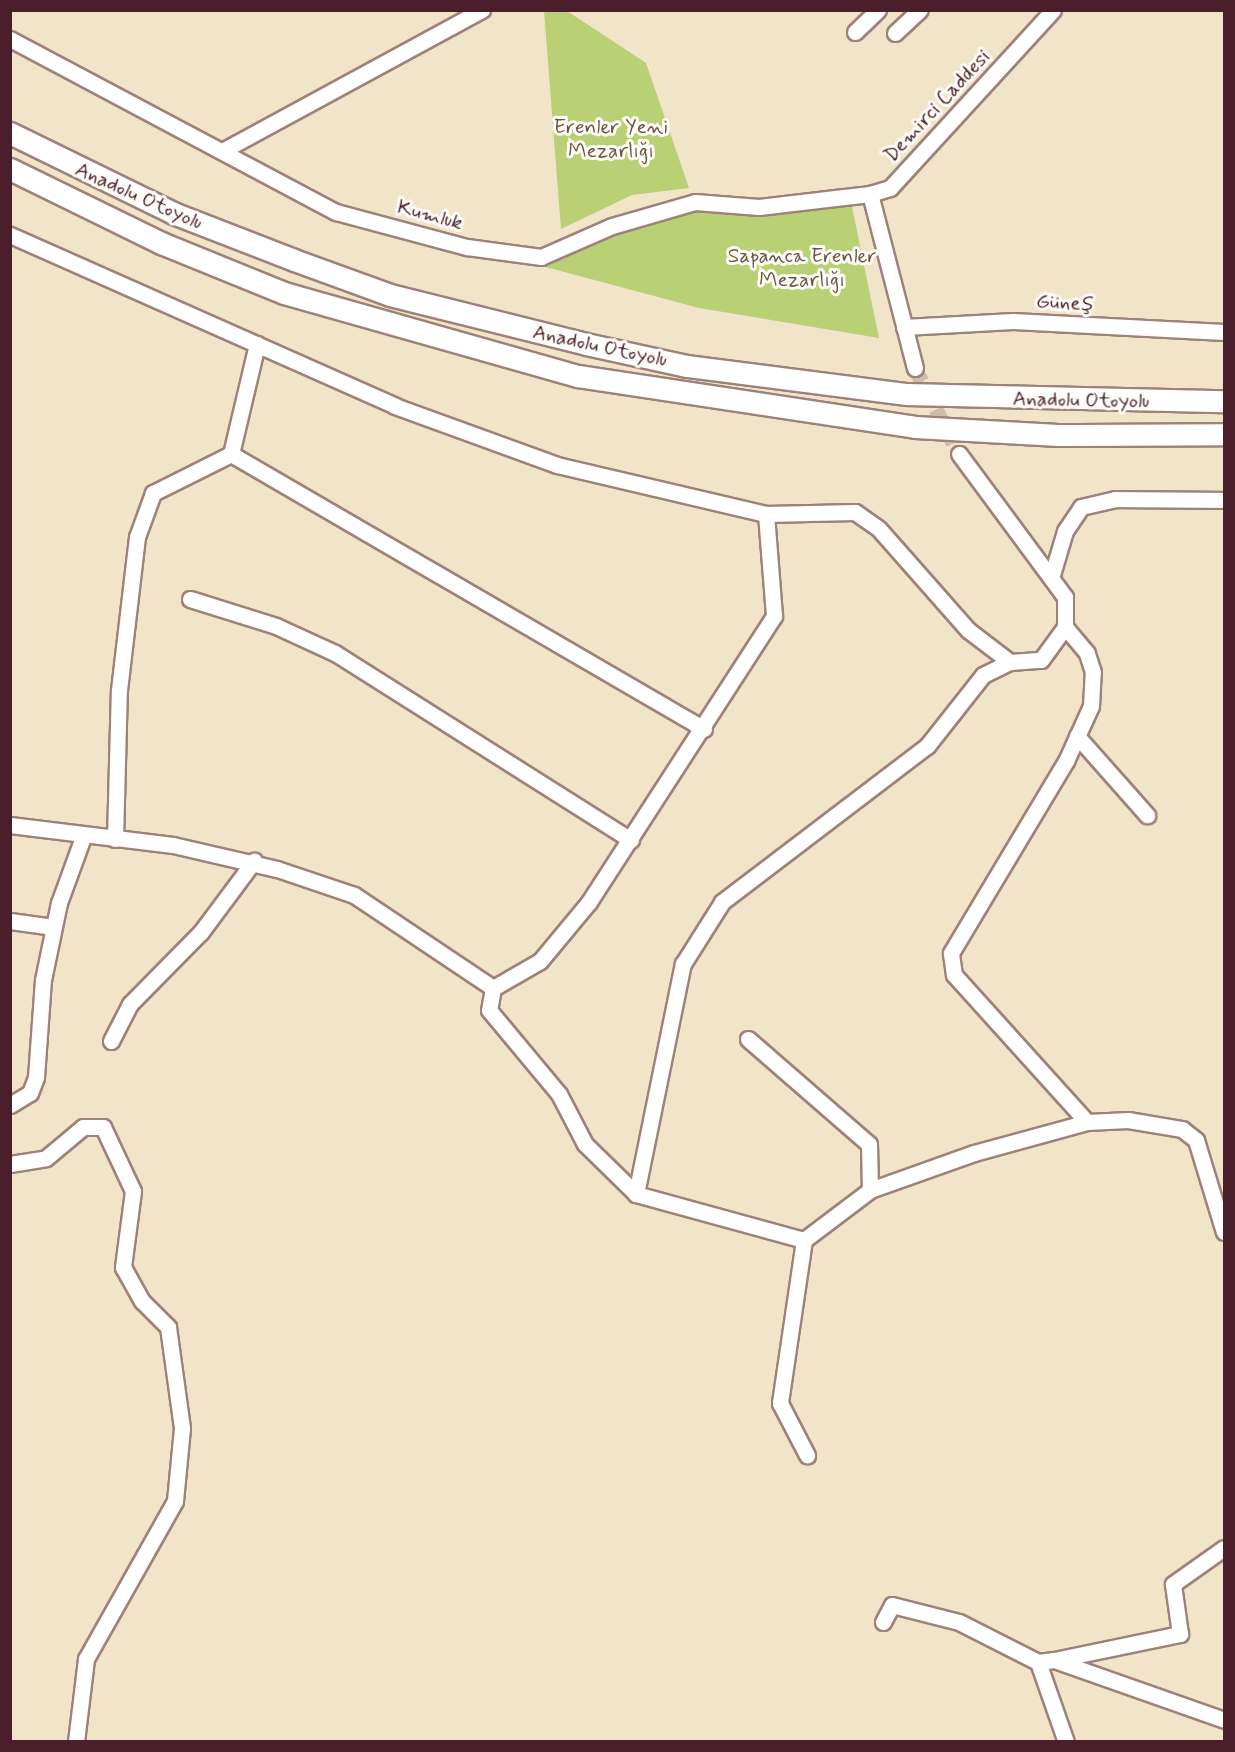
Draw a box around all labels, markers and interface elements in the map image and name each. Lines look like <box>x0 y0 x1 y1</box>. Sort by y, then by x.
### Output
street label: Demirci Caddesi <box>877 43 997 169</box>
park label: Erenler Yeni Mezarlığı <box>555 114 667 164</box>
street label: Anadolu Otoyolu <box>70 156 208 236</box>
street label: Kumluk <box>395 194 465 236</box>
park label: Sapanca Erenler Mezarlığı <box>728 243 876 293</box>
street label: Güneş <box>1035 289 1095 317</box>
street label: Anadolu Otoyolu <box>529 319 671 373</box>
street label: Anadolu Otoyolu <box>1011 386 1151 414</box>

